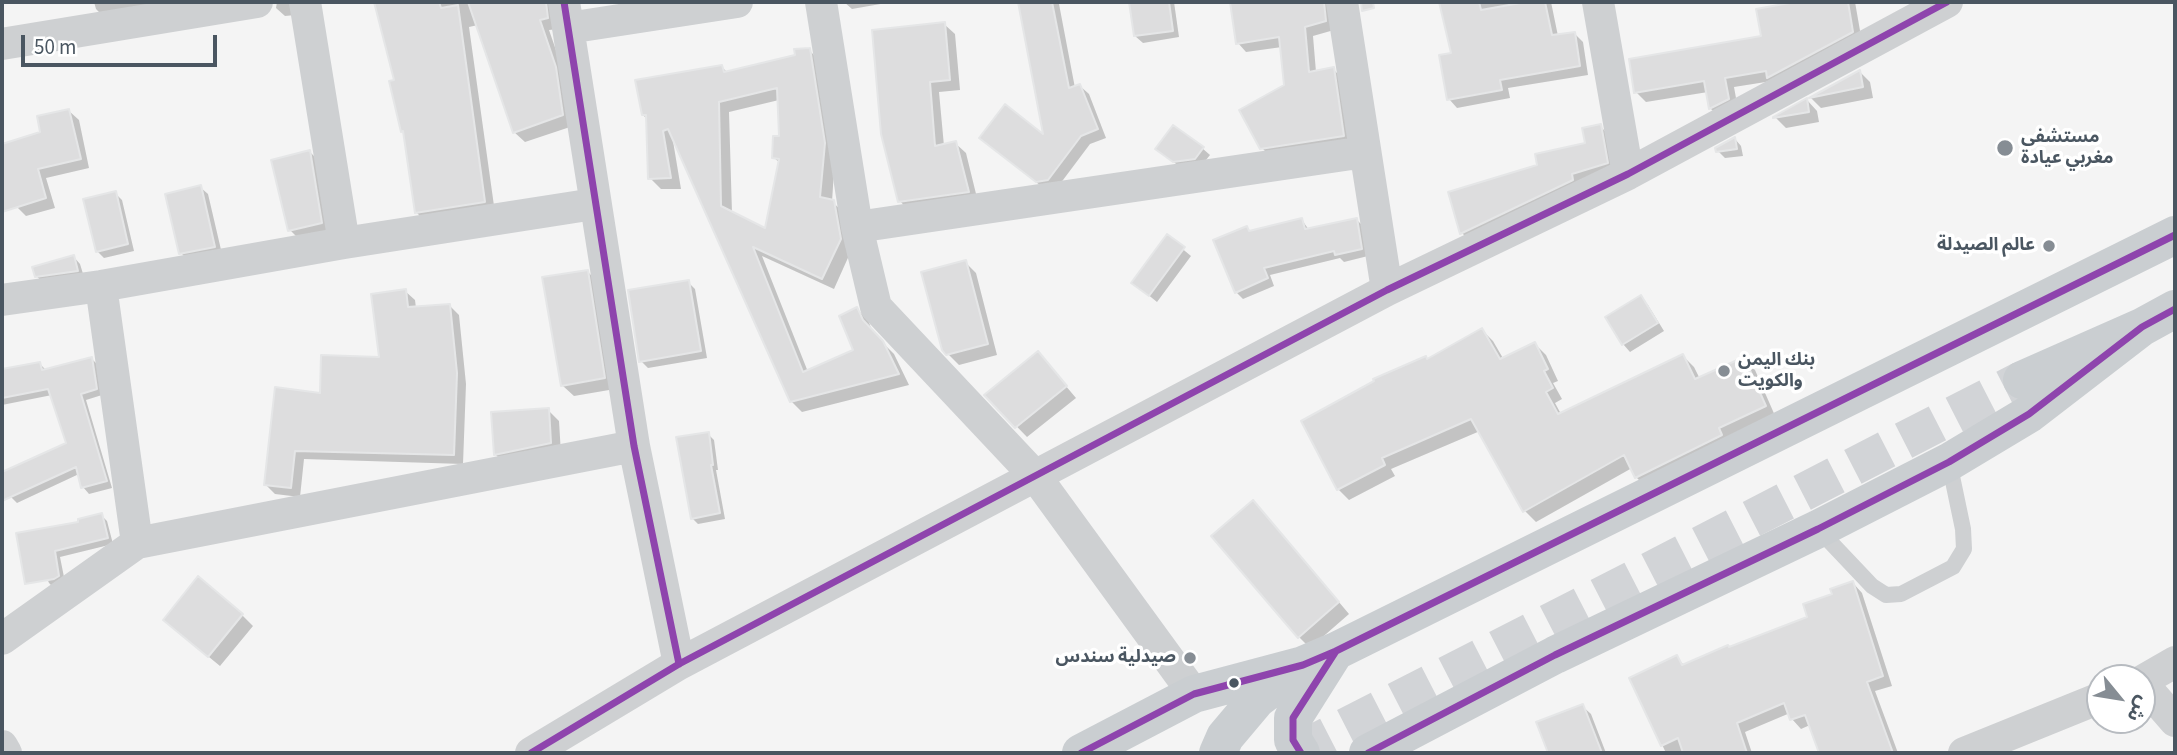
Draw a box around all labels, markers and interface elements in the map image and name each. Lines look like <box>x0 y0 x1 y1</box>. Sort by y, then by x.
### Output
scale bar <box>24 21 220 65</box>
text: 50 m <box>34 32 76 62</box>
place label: مستشفى مغربي عيادة <box>2021 127 2114 170</box>
marker: مستشفى مغربي عيادة <box>1995 138 2015 158</box>
place label: عالم الصيدلة <box>1937 235 2035 257</box>
marker: عالم الصيدلة <box>2041 238 2057 254</box>
place label: بنك اليمن والكويت <box>1738 350 1815 392</box>
marker: بنك اليمن والكويت <box>1716 363 1732 379</box>
place label: صيدلية سندس <box>1056 647 1176 669</box>
marker: صيدلية سندس <box>1182 650 1198 666</box>
north arrow <box>2086 664 2156 734</box>
unlabelled marker <box>1227 676 1241 690</box>
text: ش <box>2120 691 2156 727</box>

